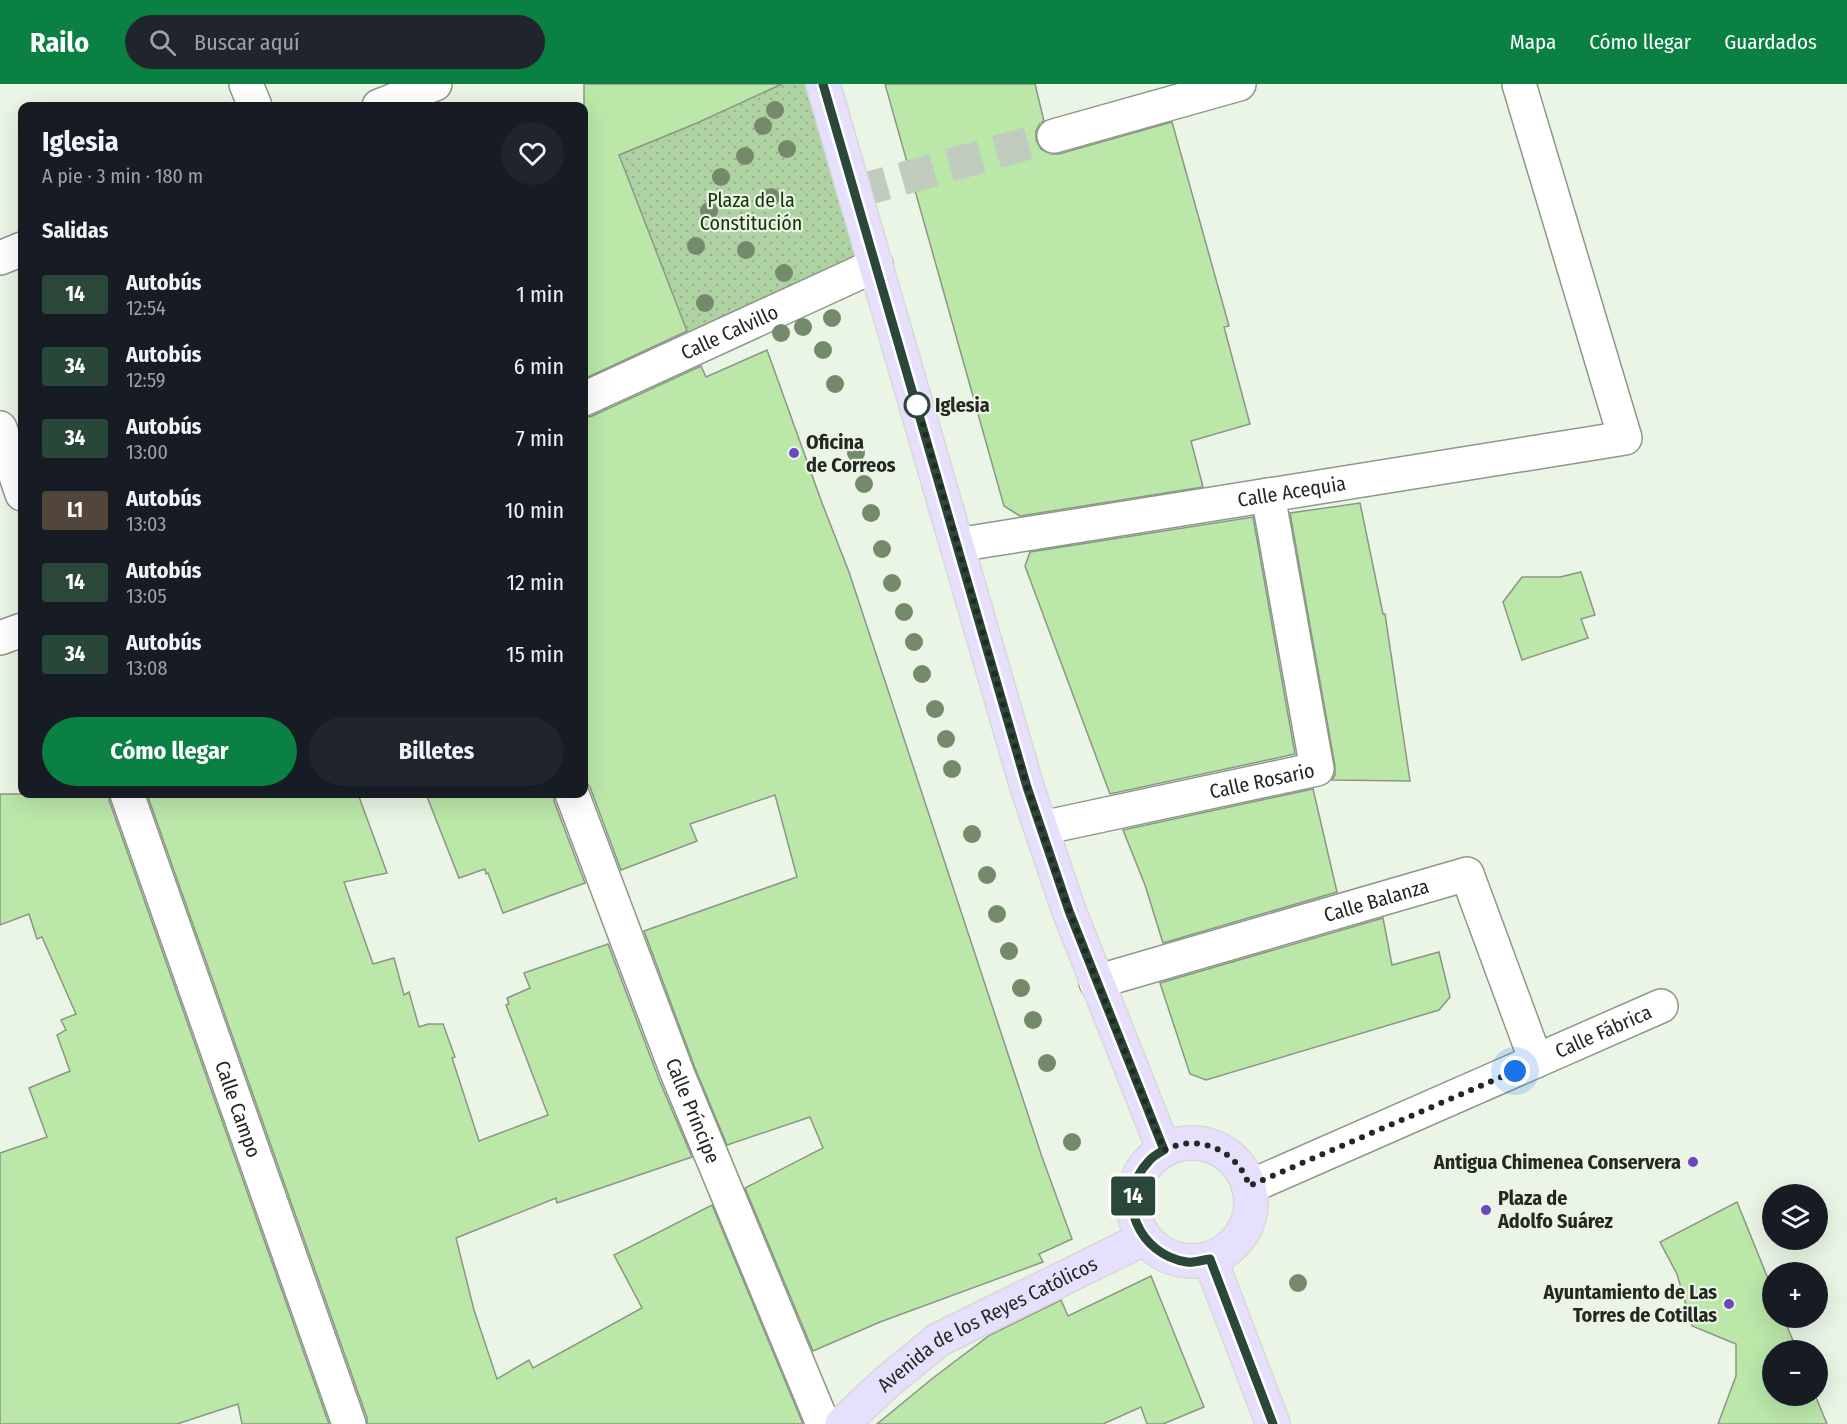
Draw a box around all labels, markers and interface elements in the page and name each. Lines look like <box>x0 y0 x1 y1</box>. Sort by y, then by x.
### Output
search box <box>125 15 545 69</box>
text: Railo <box>30 26 89 59</box>
icon: search <box>146 26 179 59</box>
text: Buscar aquí <box>194 29 299 56</box>
text: Mapa <box>1510 29 1556 55</box>
text: Cómo llegar <box>1589 29 1691 55</box>
text: Guardados <box>1724 29 1817 55</box>
button: heart <box>501 122 564 185</box>
text: Iglesia <box>42 125 119 158</box>
text: A pie · 3 min · 180 m <box>42 164 203 188</box>
park label: Plaza de la Constitución <box>700 188 802 235</box>
text: Salidas <box>42 217 108 244</box>
text: Autobús <box>126 269 201 296</box>
text: 14 <box>65 281 85 307</box>
text: 1 min <box>516 281 564 308</box>
text: 12:54 <box>126 296 166 320</box>
street label: Calle Calvillo <box>677 300 782 365</box>
text: Autobús <box>126 341 201 368</box>
text: 34 <box>65 353 85 379</box>
text: 6 min <box>514 353 564 380</box>
text: 12:59 <box>126 368 166 392</box>
marker: Iglesia <box>904 392 930 418</box>
place label: Iglesia <box>935 393 990 417</box>
text: Autobús <box>126 413 201 440</box>
text: 34 <box>65 425 85 451</box>
text: 7 min <box>516 425 564 452</box>
place label: Oficina de Correos <box>806 430 896 477</box>
text: 13:00 <box>126 440 168 464</box>
marker: Oficina de Correos <box>787 446 801 460</box>
street label: Calle Acequia <box>1236 471 1348 512</box>
text: Autobús <box>126 485 201 512</box>
text: L1 <box>67 497 83 523</box>
text: 10 min <box>505 497 564 524</box>
text: 13:03 <box>126 512 166 536</box>
text: Autobús <box>126 557 201 584</box>
text: 14 <box>65 569 85 595</box>
text: 12 min <box>506 569 564 596</box>
text: 13:05 <box>126 584 167 608</box>
text: Autobús <box>126 629 201 656</box>
text: 34 <box>65 641 85 667</box>
text: 15 min <box>506 641 564 668</box>
text: 13:08 <box>126 656 167 680</box>
button: Cómo llegar <box>42 717 297 786</box>
button: Billetes <box>309 717 564 786</box>
street label: Calle Rosario <box>1207 758 1317 804</box>
street label: Calle Balanza <box>1321 874 1432 927</box>
street label: Calle Fábrica <box>1551 1000 1655 1063</box>
street label: Calle Príncipe <box>661 1055 725 1167</box>
your location <box>1500 1056 1530 1086</box>
street label: Calle Campo <box>210 1057 266 1161</box>
place label: Antigua Chimenea Conservera <box>1433 1150 1681 1174</box>
marker: Antigua Chimenea Conservera <box>1686 1155 1700 1169</box>
line badge: 14 <box>1106 1176 1160 1216</box>
text: 14 <box>1123 1183 1143 1209</box>
map controls <box>1762 1184 1828 1406</box>
button: layers <box>1762 1184 1828 1250</box>
place label: Plaza de Adolfo Suárez <box>1497 1186 1614 1233</box>
marker: Plaza de Adolfo Suárez <box>1479 1203 1493 1217</box>
street label: Avenida de los Reyes Católicos <box>872 1252 1101 1397</box>
button: + <box>1762 1262 1828 1328</box>
place label: Ayuntamiento de Las Torres de Cotillas <box>1542 1280 1717 1327</box>
marker: Ayuntamiento de Las Torres de Cotillas <box>1722 1297 1736 1311</box>
button: − <box>1762 1340 1828 1406</box>

